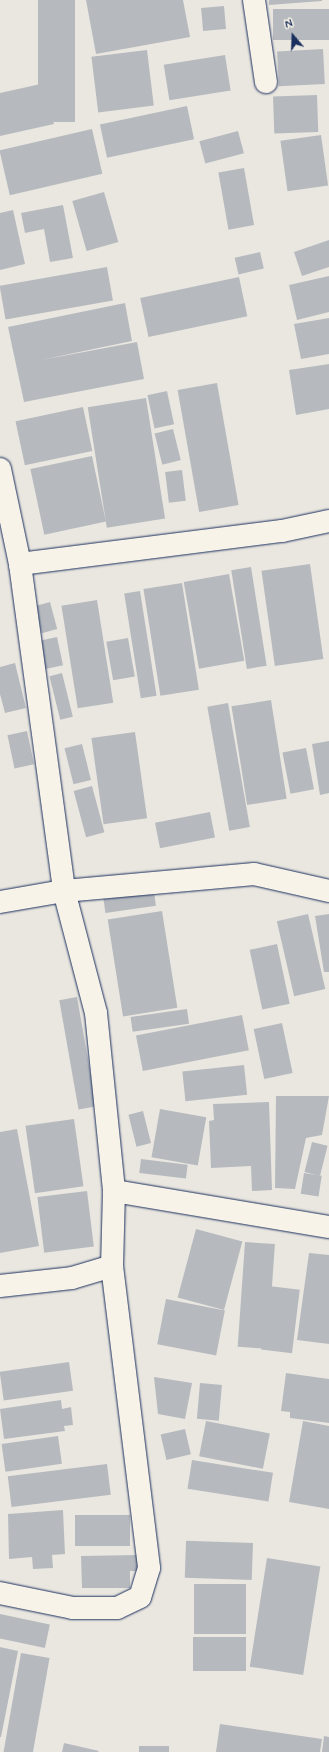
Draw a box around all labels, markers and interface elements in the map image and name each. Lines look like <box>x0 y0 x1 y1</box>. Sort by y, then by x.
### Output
north arrow <box>273 16 313 56</box>
text: N <box>283 17 295 32</box>

